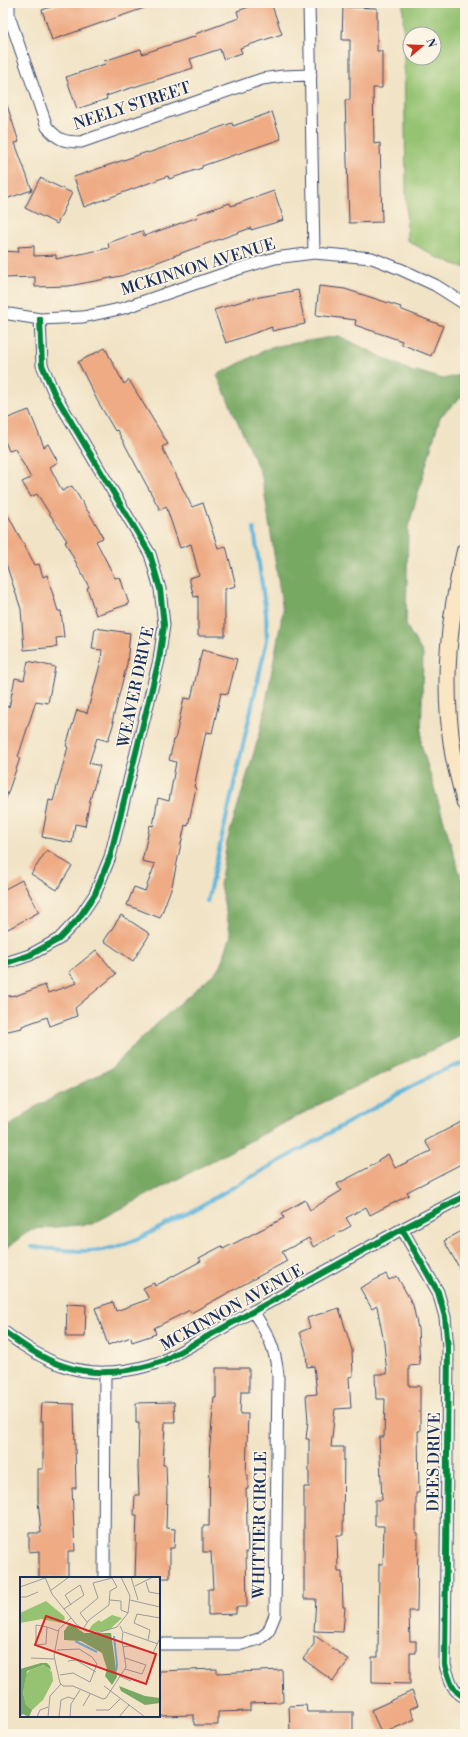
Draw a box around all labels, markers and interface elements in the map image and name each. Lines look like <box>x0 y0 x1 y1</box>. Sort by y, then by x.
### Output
north arrow <box>402 26 442 66</box>
text: N <box>422 37 439 50</box>
street label: NEELY STREET <box>71 78 193 134</box>
street label: MCKINNON AVENUE <box>118 234 278 300</box>
street label: WEAVER DRIVE <box>113 624 159 751</box>
street label: MCKINNON AVENUE <box>157 1260 307 1356</box>
street label: DEES DRIVE <box>423 1412 445 1512</box>
street label: WHITTIER CIRCLE <box>249 1451 271 1600</box>
inset map <box>20 1577 160 1717</box>

